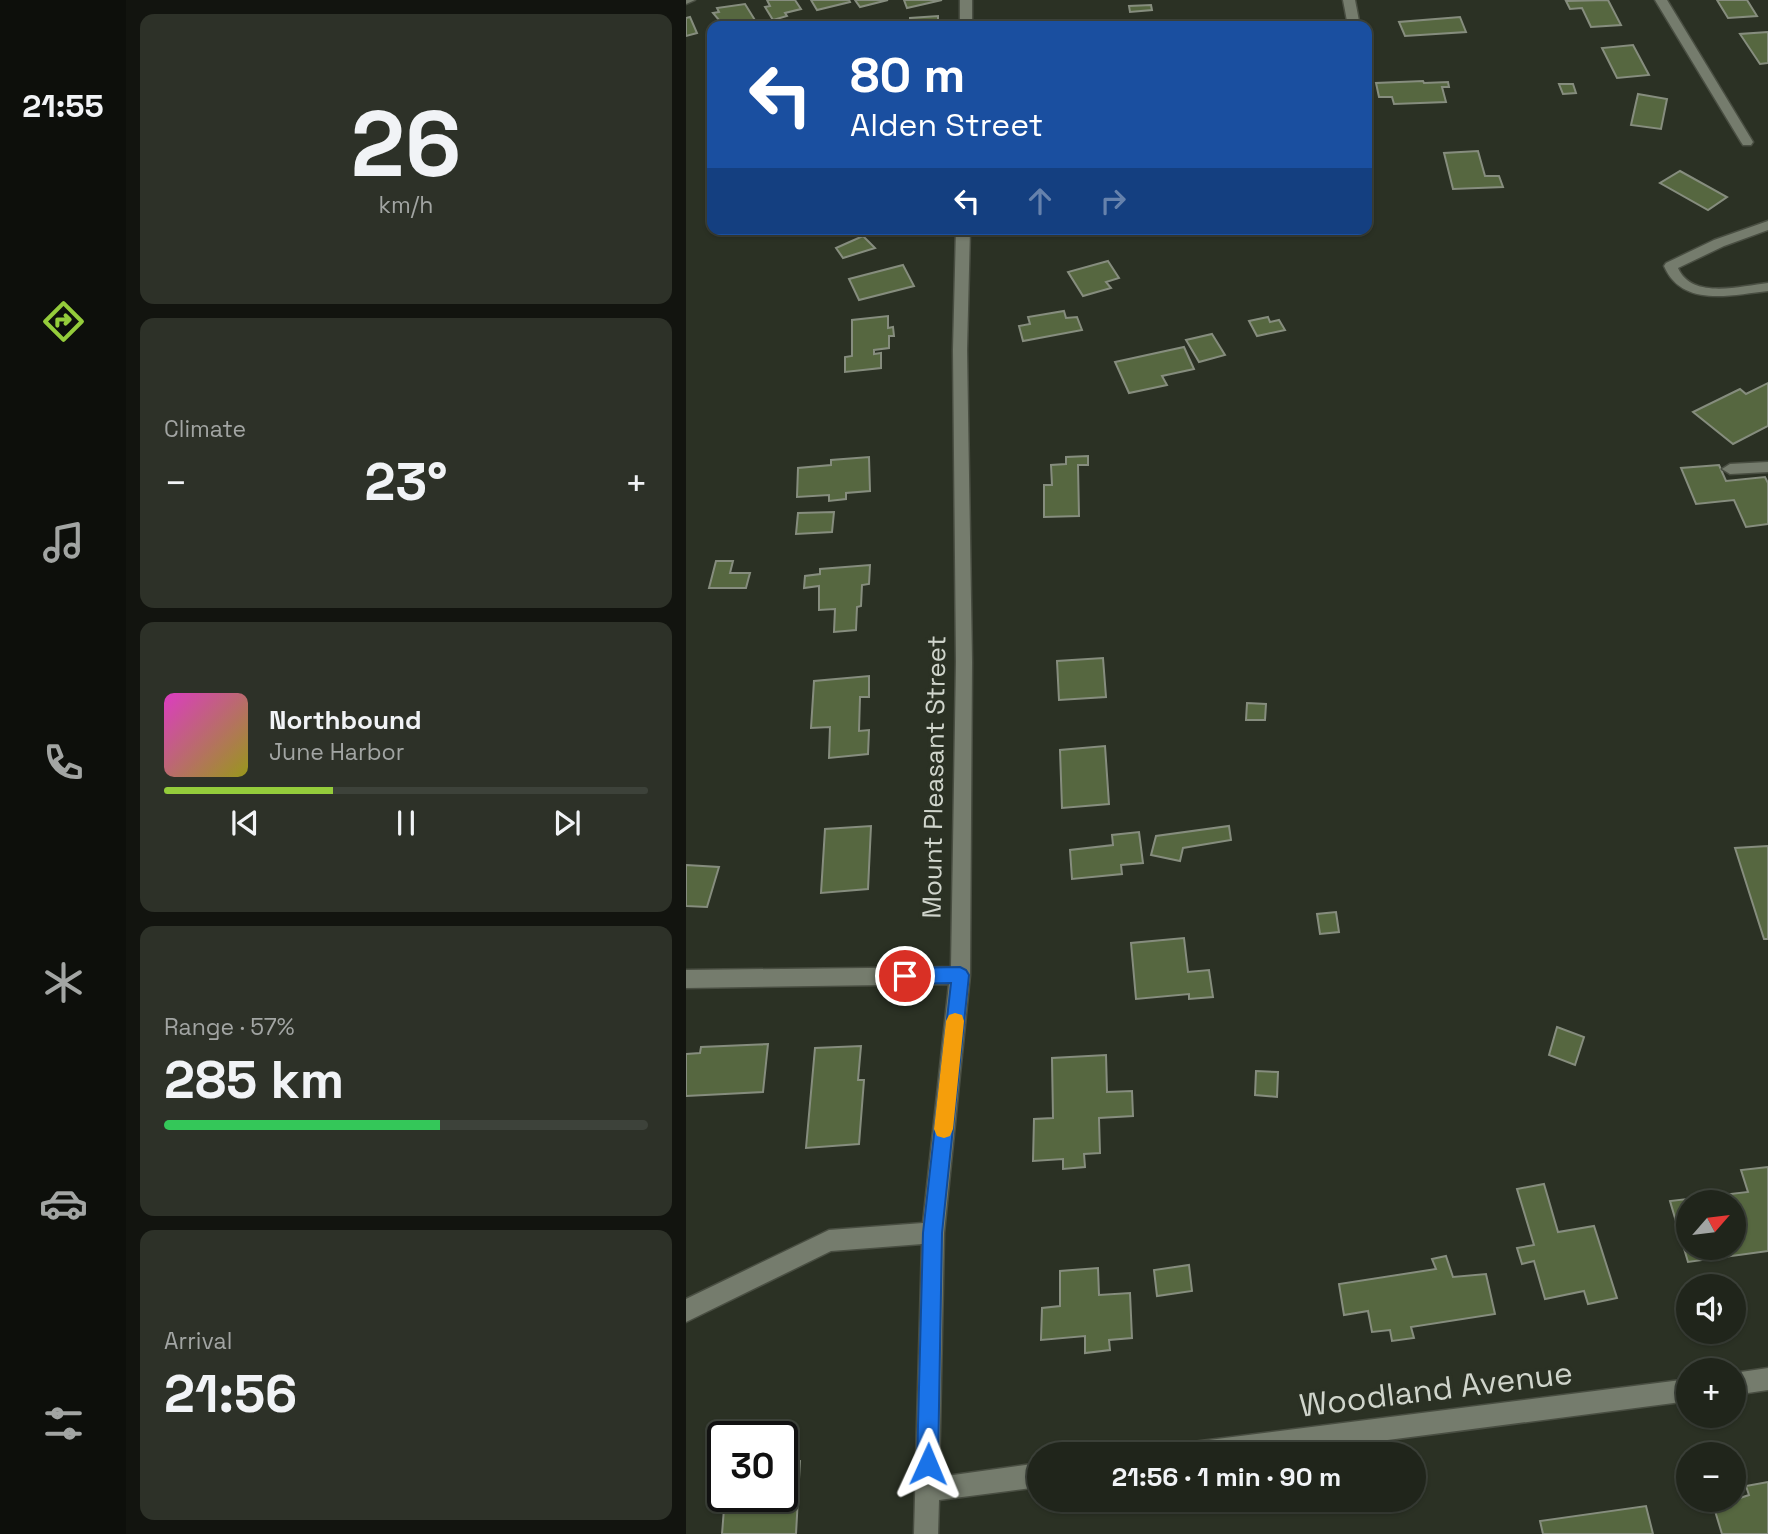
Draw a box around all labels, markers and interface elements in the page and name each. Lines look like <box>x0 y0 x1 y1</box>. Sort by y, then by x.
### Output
text: 80 m <box>850 44 965 106</box>
icon: left <box>735 49 826 140</box>
text: 21:55 <box>22 86 104 126</box>
text: 26 <box>351 86 461 203</box>
text: Alden Street <box>850 105 1043 145</box>
icon: left <box>948 182 986 220</box>
icon: ahead <box>1021 182 1059 220</box>
icon: right <box>1094 182 1132 220</box>
text: km/h <box>379 190 433 220</box>
icon: directions <box>39 297 88 346</box>
text: Climate <box>164 414 246 444</box>
text: 23° <box>365 449 448 515</box>
text: − <box>164 459 188 507</box>
text: + <box>624 459 648 507</box>
icon: music <box>39 518 88 567</box>
street label: Mount Pleasant Street <box>915 635 953 919</box>
text: Northbound <box>269 703 422 737</box>
text: June Harbor <box>269 737 404 767</box>
icon: phone <box>39 738 88 787</box>
icon: previous <box>226 804 264 842</box>
icon: pause <box>387 804 425 842</box>
icon: next <box>548 804 586 842</box>
pin <box>875 946 935 1006</box>
icon: arrive <box>886 957 924 995</box>
icon: climate <box>39 958 88 1007</box>
text: Range · 57% <box>164 1012 295 1042</box>
text: 285 km <box>164 1047 344 1113</box>
icon: car <box>39 1179 88 1228</box>
north arrow <box>1676 1190 1746 1260</box>
map controls <box>1676 1190 1746 1512</box>
button: sound <box>1676 1274 1746 1344</box>
text: Arrival <box>164 1326 232 1356</box>
street label: Woodland Avenue <box>1297 1352 1575 1426</box>
button: + <box>1676 1358 1746 1428</box>
text: 21:56 <box>164 1361 297 1427</box>
icon: filters <box>39 1399 88 1448</box>
speed limit sign: 30 <box>707 1421 798 1512</box>
position arrow <box>891 1427 965 1501</box>
button: − <box>1676 1442 1746 1512</box>
text: 21:56 · 1 min · 90 m <box>1112 1460 1341 1494</box>

